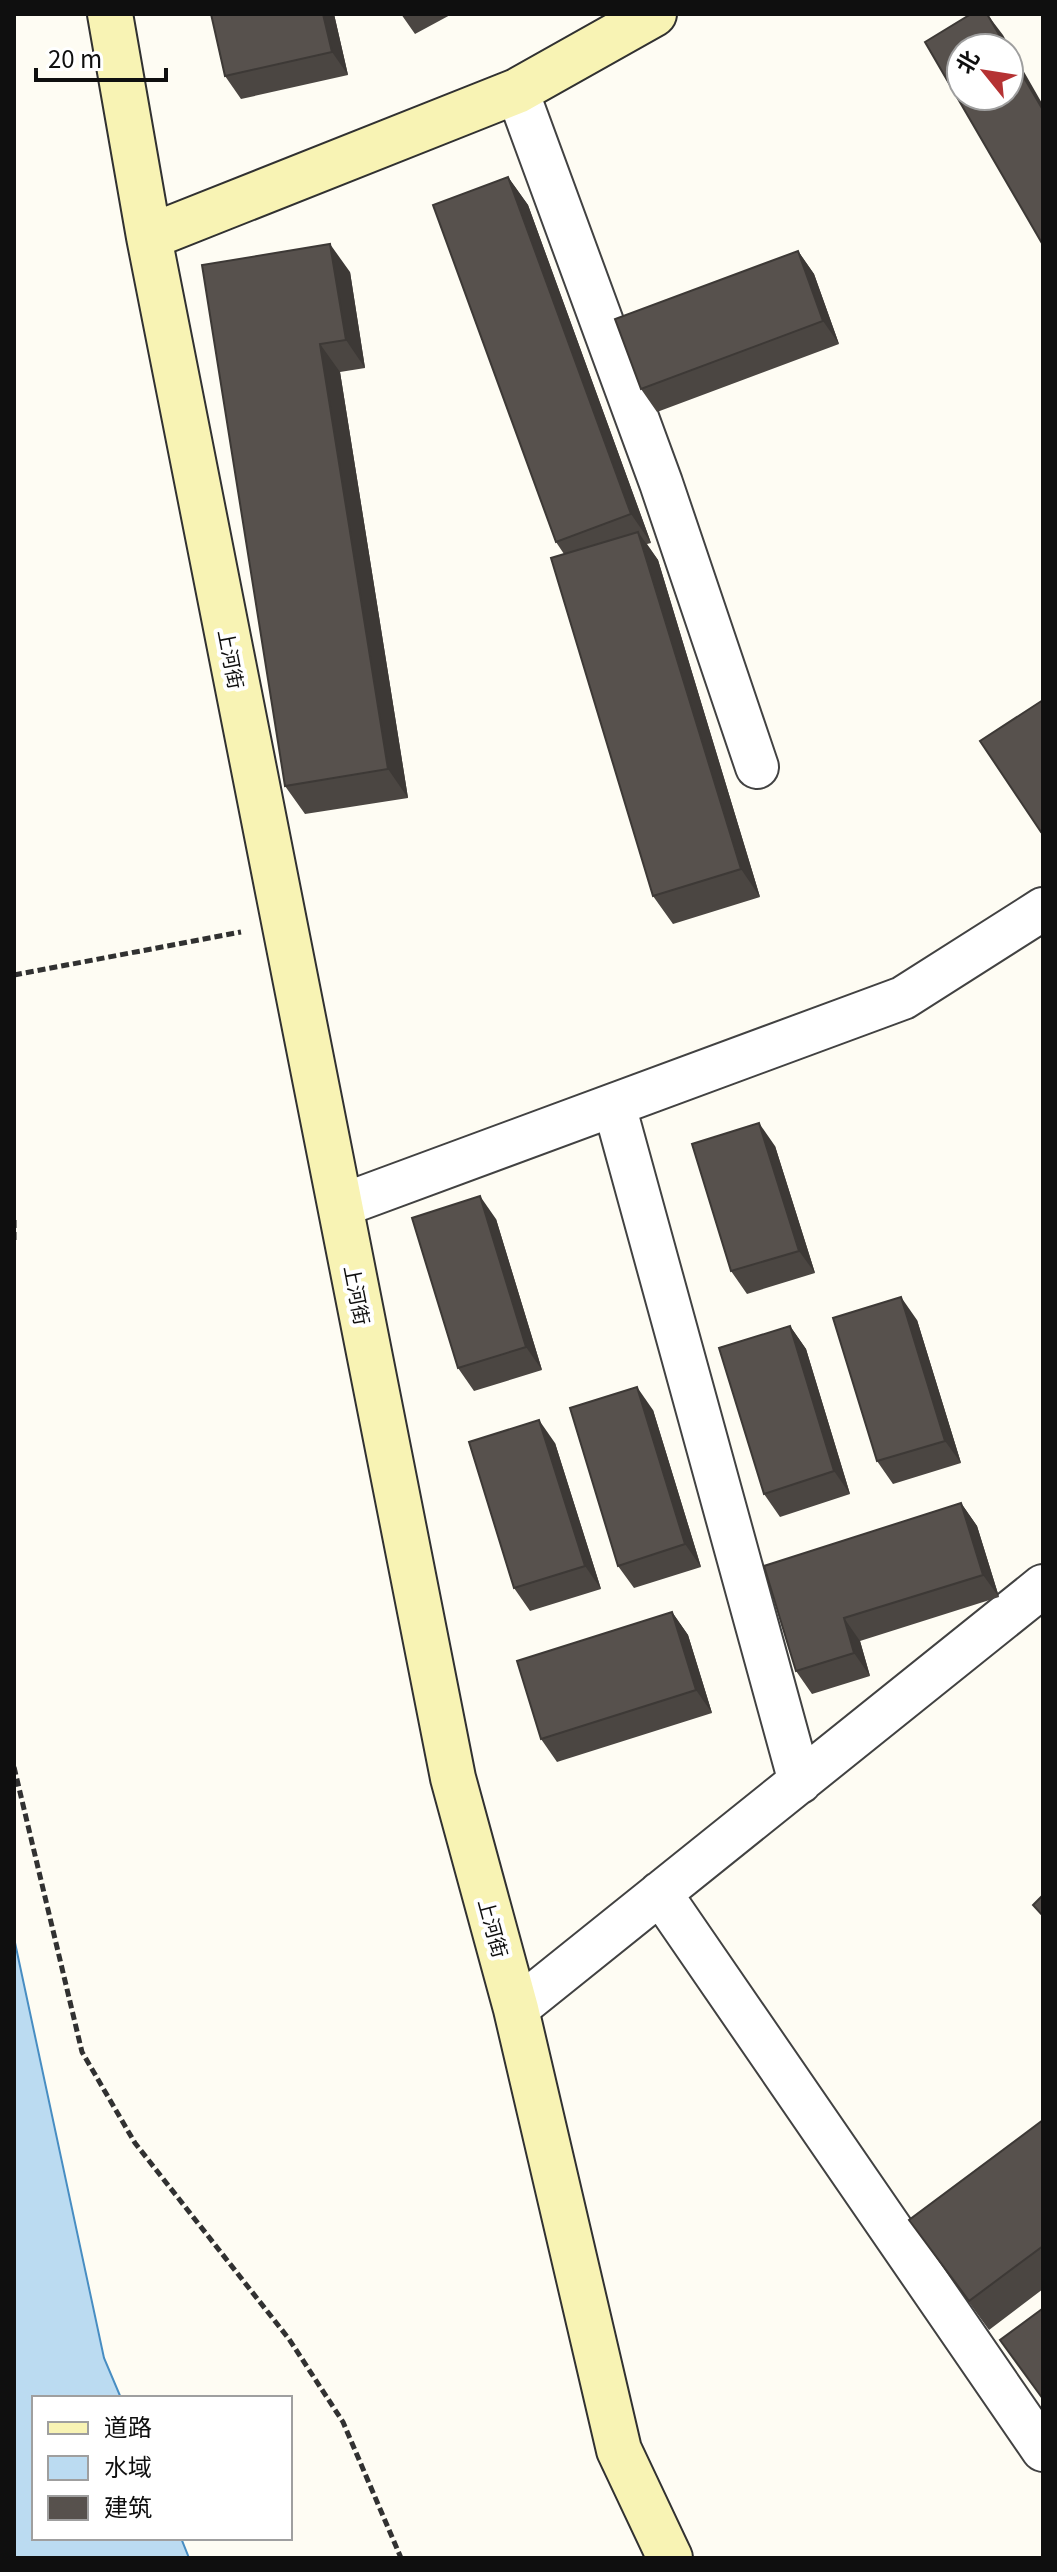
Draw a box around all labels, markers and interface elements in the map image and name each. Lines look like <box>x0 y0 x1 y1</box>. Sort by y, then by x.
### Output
scale bar <box>36 32 166 82</box>
north arrow <box>945 32 1025 112</box>
text: 20 m <box>48 40 102 75</box>
text: 北 <box>947 43 985 79</box>
street label: 上河街 <box>212 627 252 691</box>
street label: 上河街 <box>338 1263 378 1327</box>
street label: 上河街 <box>472 1895 516 1961</box>
legend <box>32 2396 292 2540</box>
text: 道路 <box>104 2408 152 2443</box>
text: 水域 <box>104 2448 152 2483</box>
text: 建筑 <box>104 2488 152 2523</box>

